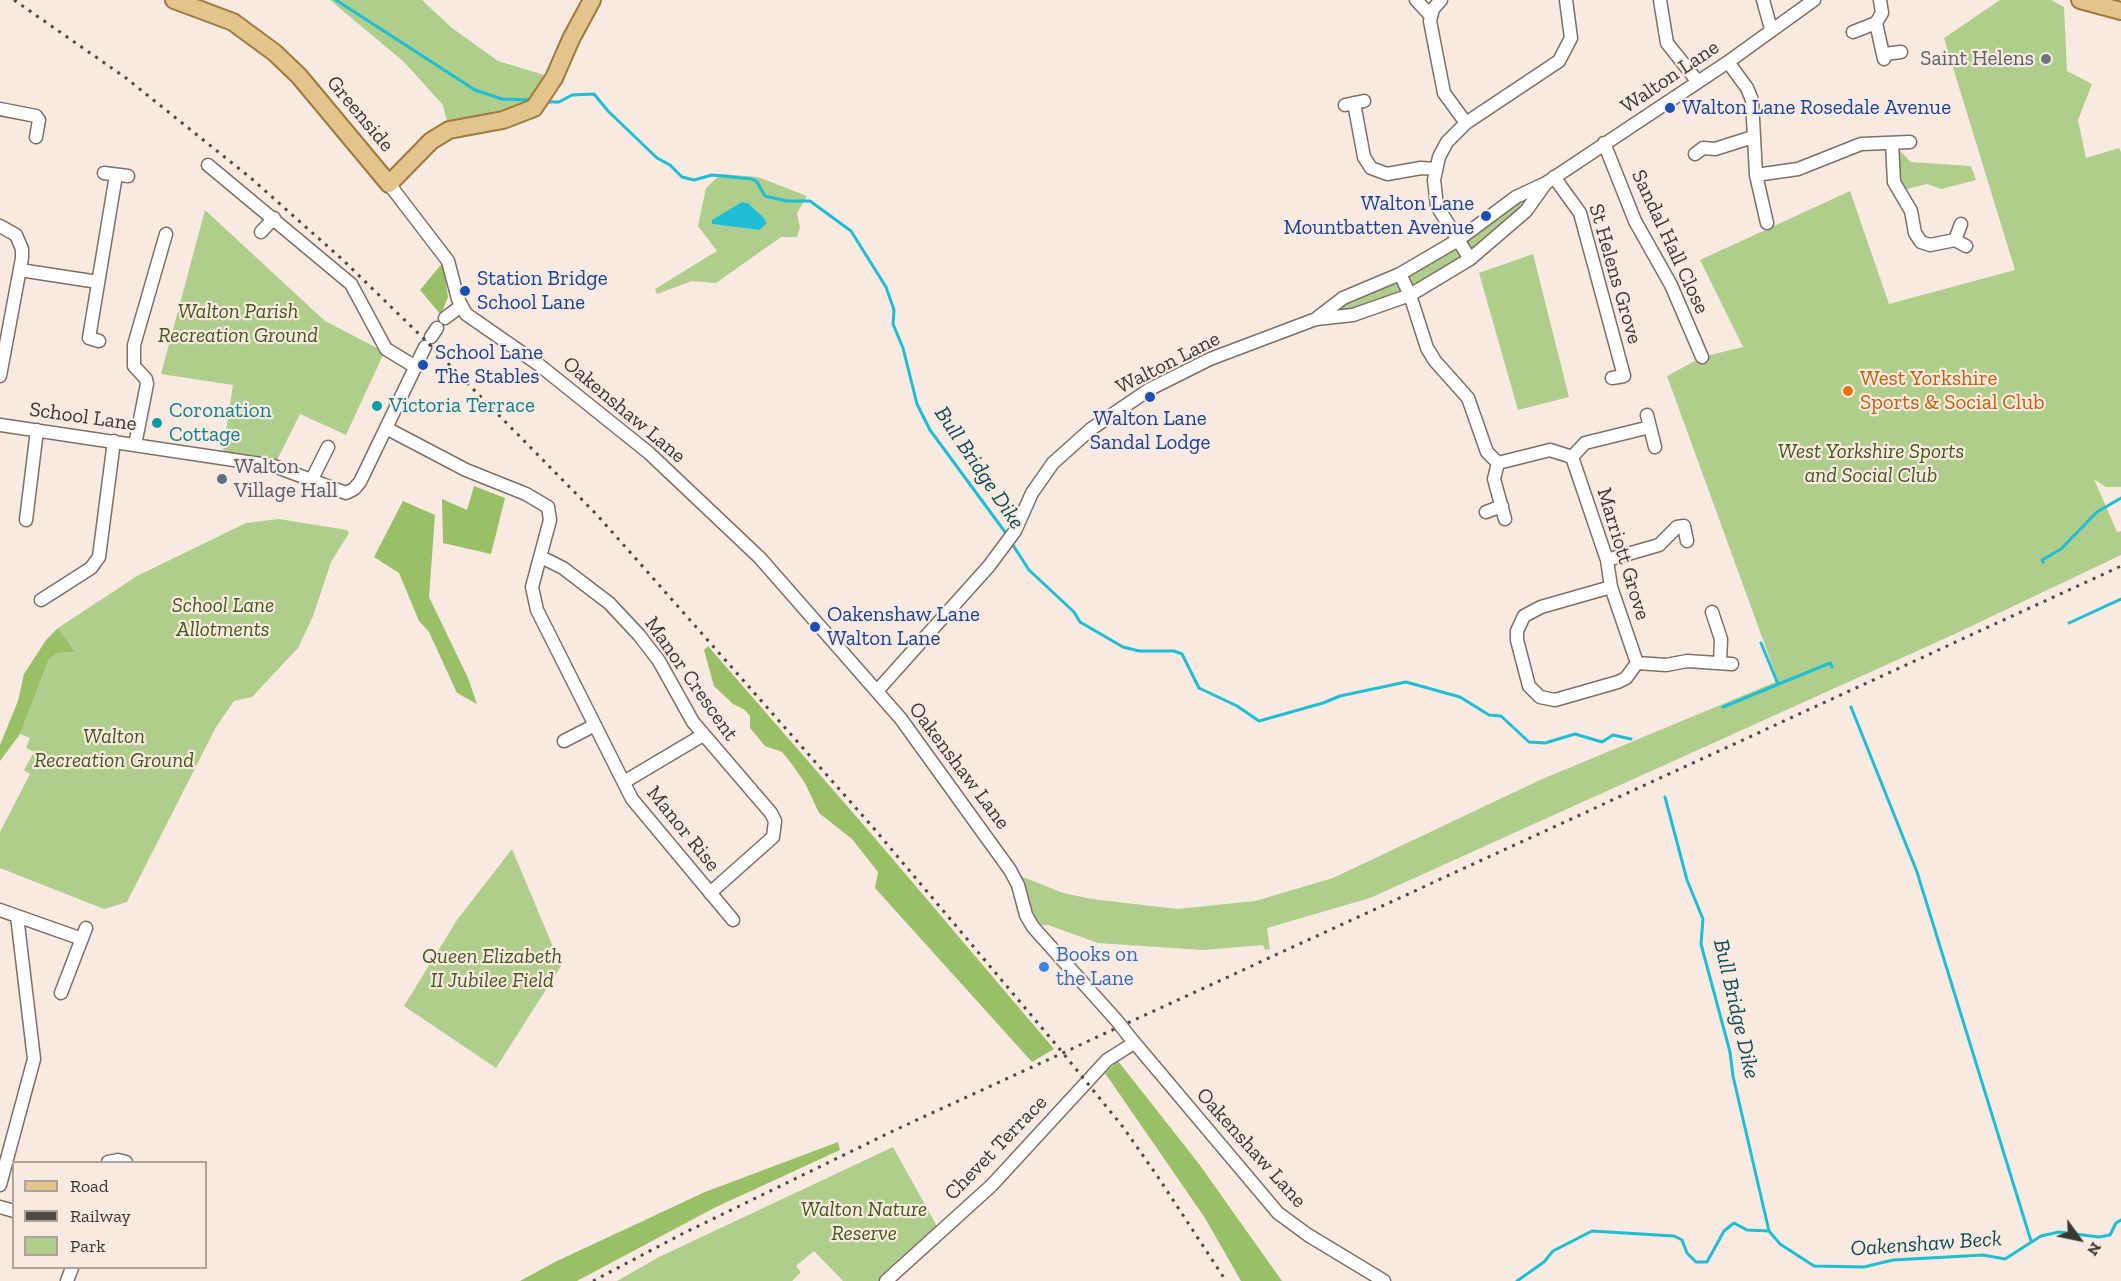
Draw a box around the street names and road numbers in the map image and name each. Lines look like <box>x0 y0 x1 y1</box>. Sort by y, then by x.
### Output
street label: Walton Lane <box>1616 35 1724 119</box>
street label: Greenside <box>321 71 399 157</box>
street label: Sandal Hall Close <box>1626 166 1714 318</box>
street label: St Helens Grove <box>1583 201 1647 347</box>
street label: Walton Lane <box>1112 326 1224 400</box>
street label: Oakenshaw Lane <box>557 351 691 469</box>
street label: School Lane <box>28 397 138 437</box>
street label: Marriott Grove <box>1591 485 1655 623</box>
street label: Manor Crescent <box>639 612 743 746</box>
street label: Oakenshaw Lane <box>903 697 1015 835</box>
street label: Manor Rise <box>641 781 725 877</box>
street label: Oakenshaw Lane <box>1190 1083 1312 1213</box>
street label: Chevet Terrace <box>940 1090 1052 1206</box>

